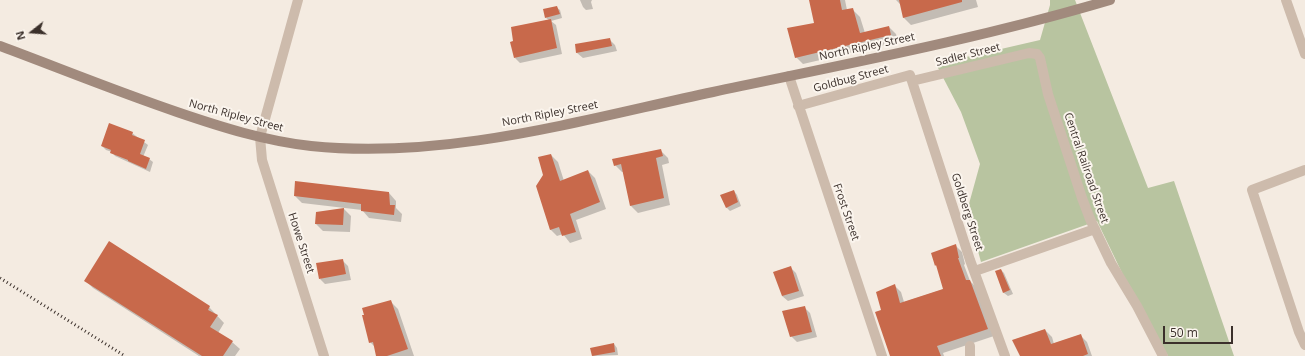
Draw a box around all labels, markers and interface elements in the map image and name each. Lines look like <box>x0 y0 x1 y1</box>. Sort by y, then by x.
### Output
north arrow <box>12 12 52 52</box>
text: N <box>12 29 29 42</box>
street label: North Ripley Street <box>818 30 916 64</box>
street label: Sadler Street <box>934 41 1002 69</box>
street label: Goldbug Street <box>812 63 890 95</box>
street label: North Ripley Street <box>187 97 285 135</box>
street label: North Ripley Street <box>501 98 599 130</box>
street label: Central Railroad Street <box>1061 111 1111 225</box>
street label: Goldberg Street <box>948 171 986 253</box>
street label: Frost Street <box>830 182 862 242</box>
street label: Howe Street <box>285 211 317 275</box>
scale bar <box>1165 318 1235 344</box>
text: 50 m <box>1170 324 1198 341</box>

